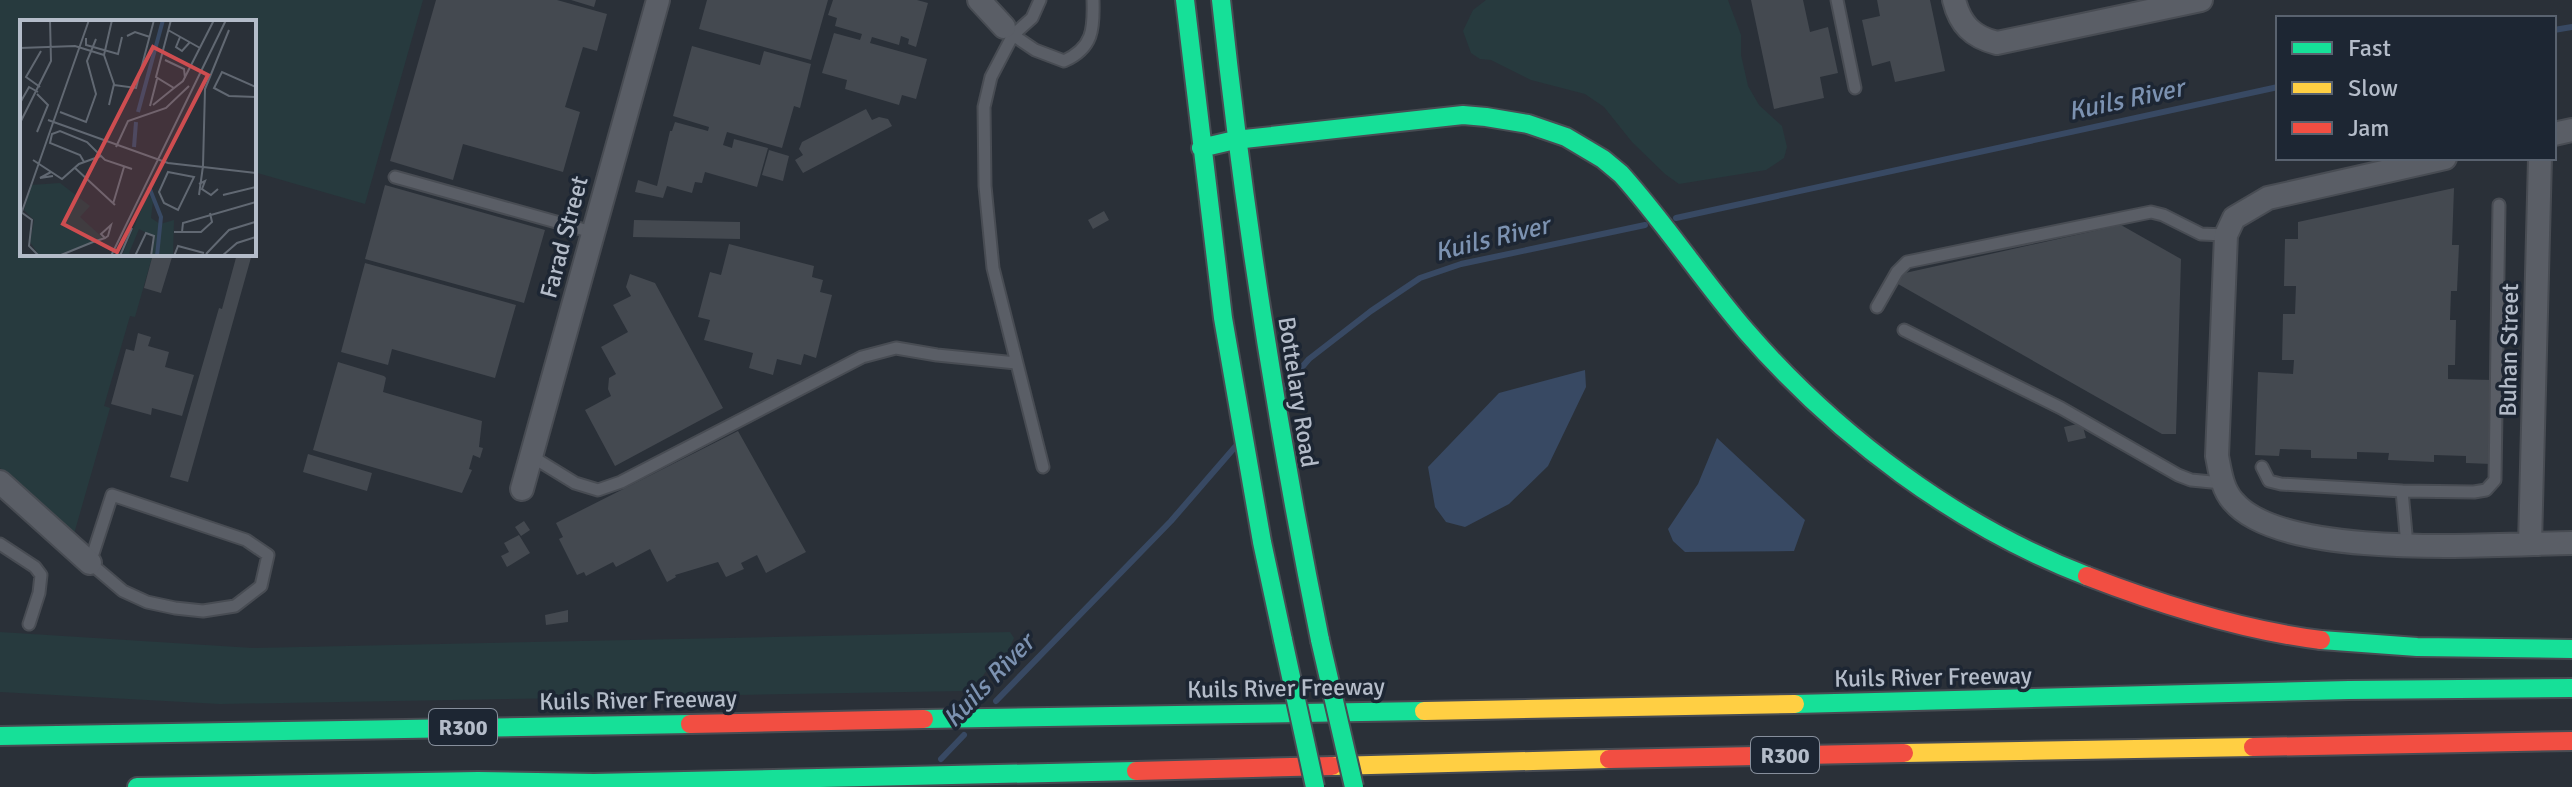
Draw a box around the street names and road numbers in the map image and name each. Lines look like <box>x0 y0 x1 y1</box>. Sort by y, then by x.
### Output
street label: Farad Street <box>533 173 595 301</box>
street label: Buhan Street <box>2493 283 2525 417</box>
street label: Bottelary Road <box>1271 315 1325 469</box>
street label: Kuils River Freeway <box>1834 660 2032 694</box>
street label: Kuils River Freeway <box>1187 671 1385 705</box>
street label: Kuils River Freeway <box>539 683 737 717</box>
road number: R300 <box>429 709 497 745</box>
road number: R300 <box>1751 737 1819 773</box>

